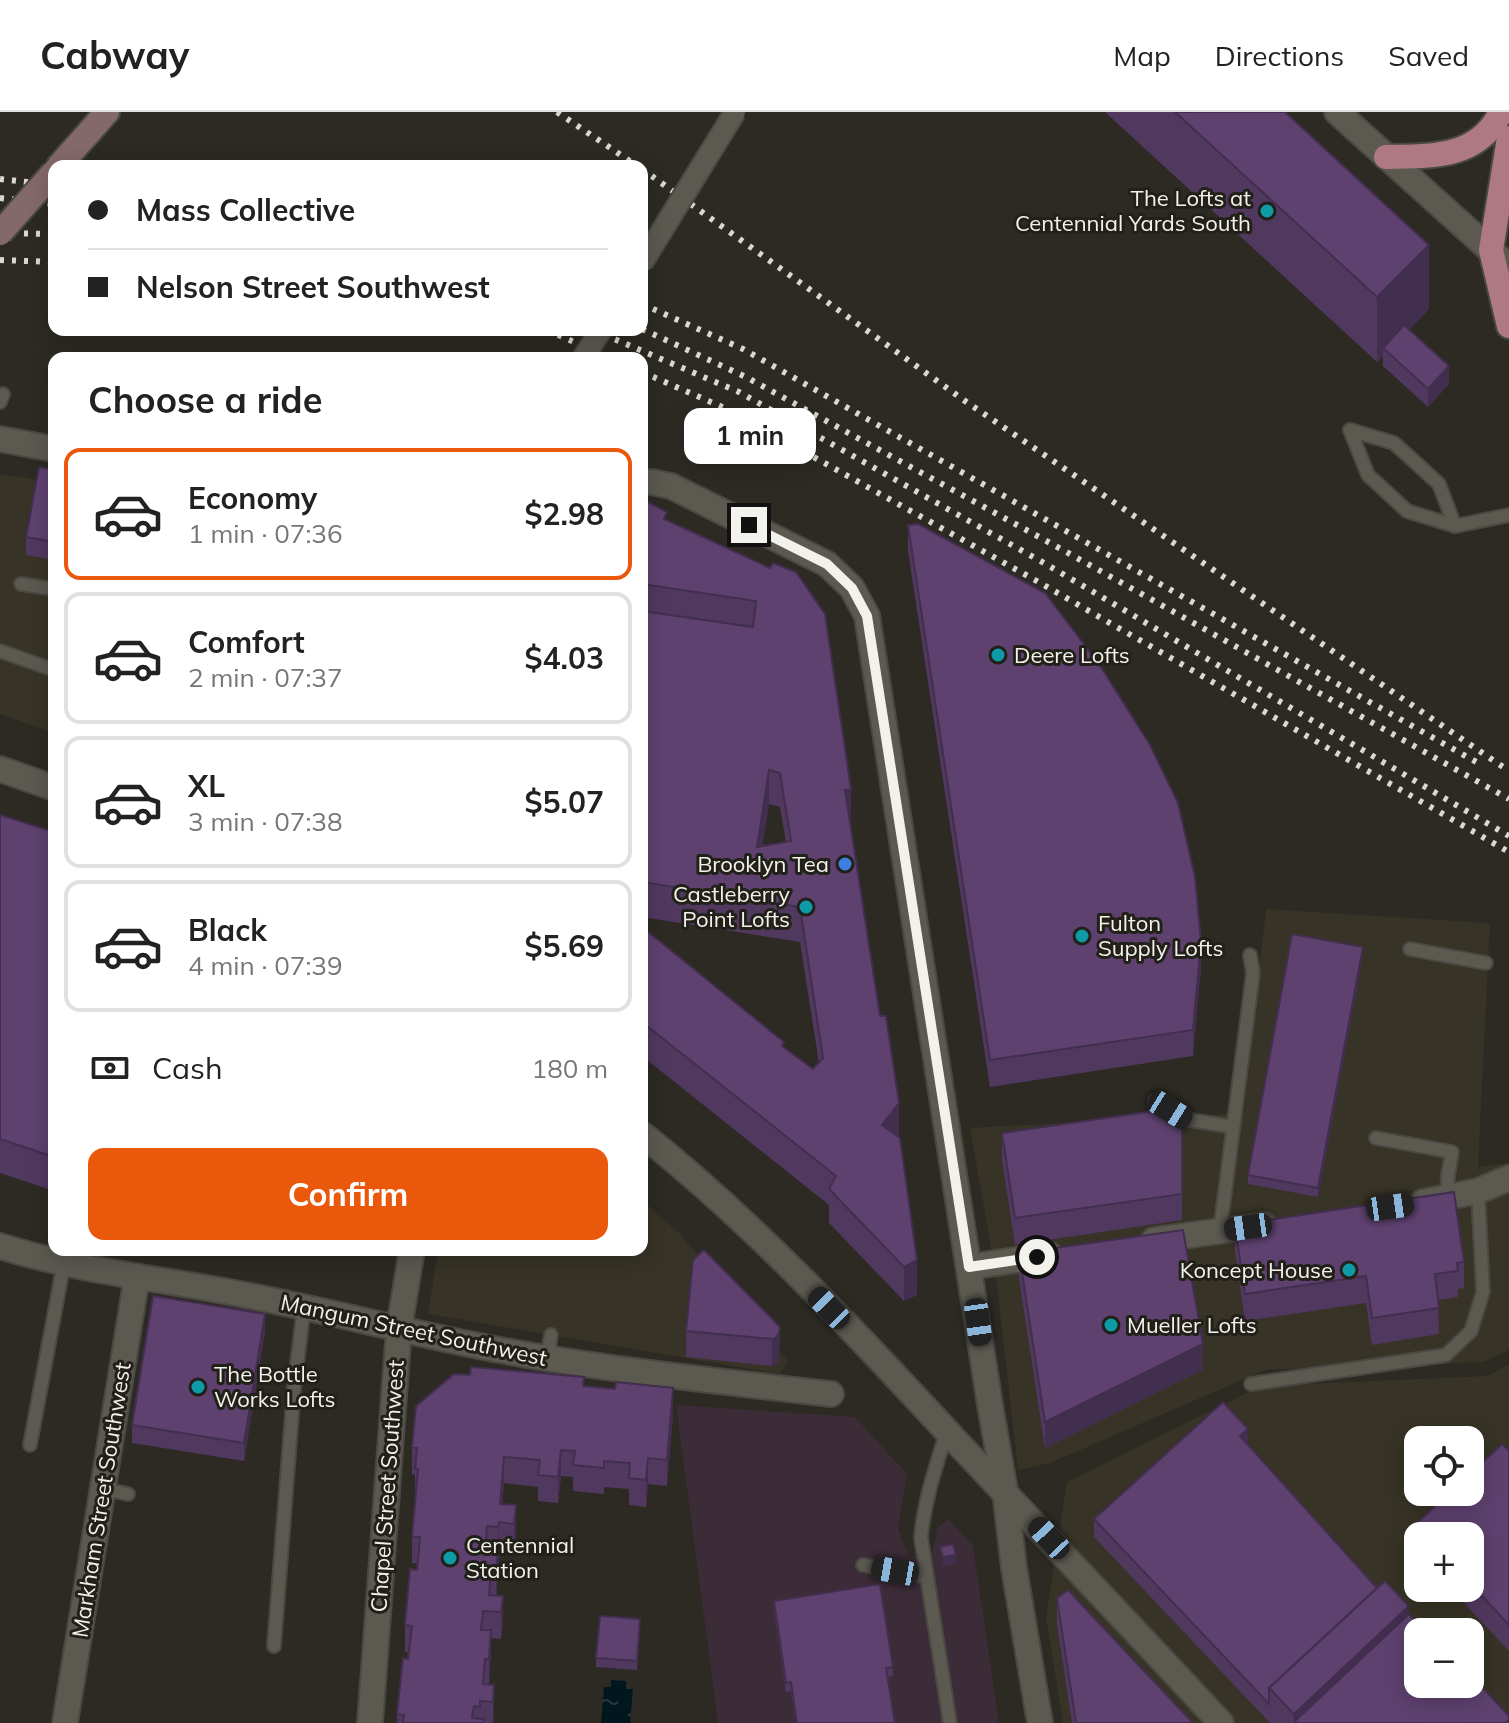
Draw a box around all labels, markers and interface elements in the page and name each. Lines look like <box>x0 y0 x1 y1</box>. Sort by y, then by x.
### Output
text: Cabway <box>40 31 189 79</box>
text: Map <box>1113 38 1171 73</box>
text: Directions <box>1215 38 1344 73</box>
text: Saved <box>1388 38 1469 73</box>
place label: The Lofts at Centennial Yards South <box>1015 184 1251 237</box>
text: Mass Collective <box>136 191 355 229</box>
marker: The Lofts at Centennial Yards South <box>1258 202 1276 220</box>
text: Nelson Street Southwest <box>136 268 490 306</box>
text: Choose a ride <box>88 377 322 422</box>
callout: 1 min <box>683 409 815 465</box>
text: 1 min <box>716 419 784 452</box>
icon: car <box>92 478 164 550</box>
text: Economy <box>188 479 317 517</box>
text: $2.98 <box>525 495 604 533</box>
route end <box>731 507 767 543</box>
text: 1 min · 07:36 <box>188 517 343 550</box>
icon: car <box>92 622 164 694</box>
text: Comfort <box>188 623 305 661</box>
text: $4.03 <box>525 639 604 677</box>
place label: Deere Lofts <box>1014 641 1130 669</box>
marker: Deere Lofts <box>989 646 1007 664</box>
text: 2 min · 07:37 <box>188 661 343 694</box>
icon: car <box>92 766 164 838</box>
text: XL <box>188 767 225 805</box>
text: $5.07 <box>525 783 604 821</box>
text: 3 min · 07:38 <box>188 805 343 838</box>
place label: Brooklyn Tea <box>697 850 829 878</box>
marker: Brooklyn Tea <box>836 855 854 873</box>
place label: Castleberry Point Lofts <box>673 880 790 933</box>
marker: Castleberry Point Lofts <box>797 898 815 916</box>
place label: Fulton Supply Lofts <box>1098 909 1223 962</box>
icon: car <box>92 910 164 982</box>
text: Black <box>188 911 267 949</box>
text: $5.69 <box>525 927 604 965</box>
marker: Fulton Supply Lofts <box>1073 927 1091 945</box>
text: 4 min · 07:39 <box>188 949 343 982</box>
icon: cash <box>88 1046 132 1090</box>
text: Cash <box>152 1049 223 1087</box>
text: 180 m <box>532 1052 608 1085</box>
car <box>1143 1087 1197 1133</box>
button: Confirm <box>88 1148 608 1240</box>
car <box>1365 1192 1415 1222</box>
car <box>1223 1212 1273 1242</box>
route start <box>1019 1239 1055 1275</box>
place label: Koncept House <box>1180 1256 1333 1284</box>
marker: Koncept House <box>1340 1261 1358 1279</box>
car <box>804 1282 854 1334</box>
street label: Mangum Street Southwest <box>278 1288 550 1372</box>
car <box>963 1297 993 1347</box>
place label: Mueller Lofts <box>1127 1311 1257 1339</box>
marker: Mueller Lofts <box>1102 1316 1120 1334</box>
street label: Chapel Street Southwest <box>364 1359 410 1613</box>
street label: Markham Street Southwest <box>65 1360 137 1639</box>
place label: The Bottle Works Lofts <box>214 1360 335 1413</box>
marker: The Bottle Works Lofts <box>189 1378 207 1396</box>
map controls <box>1404 1426 1484 1698</box>
button: locate <box>1404 1426 1484 1506</box>
car <box>1024 1512 1074 1564</box>
button: + <box>1404 1522 1484 1602</box>
place label: Centennial Station <box>466 1531 574 1584</box>
marker: Centennial Station <box>441 1549 459 1567</box>
car <box>869 1555 921 1587</box>
button: − <box>1404 1618 1484 1698</box>

